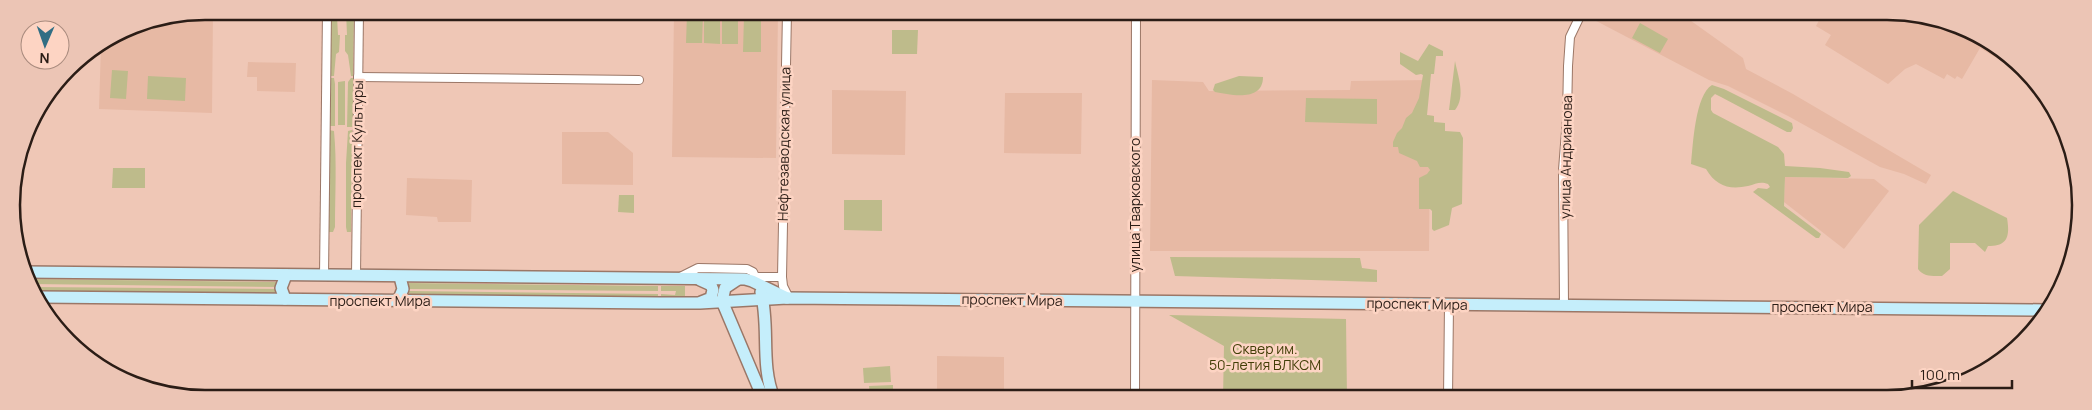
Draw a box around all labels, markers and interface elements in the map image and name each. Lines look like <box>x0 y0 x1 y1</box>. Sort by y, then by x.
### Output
north arrow <box>20 20 70 70</box>
text: N <box>39 49 50 68</box>
street label: Нефтезаводская улица <box>773 67 794 221</box>
street label: проспект Культуры <box>346 80 367 208</box>
street label: улица Андрианова <box>1555 95 1576 219</box>
street label: улица Тварковского <box>1125 138 1144 272</box>
street label: проспект Мира <box>961 289 1063 310</box>
street label: проспект Мира <box>329 291 431 310</box>
street label: проспект Мира <box>1366 293 1468 314</box>
street label: проспект Мира <box>1771 297 1873 316</box>
park label: Сквер им. 50-летия ВЛКСМ <box>1209 339 1321 374</box>
scale bar <box>1912 358 2012 390</box>
text: 100 m <box>1920 364 1960 385</box>

